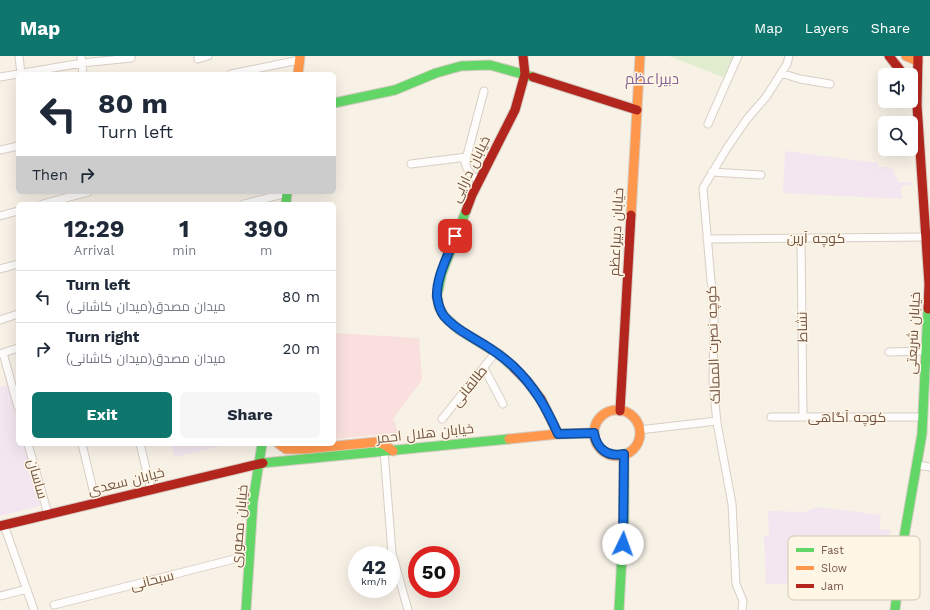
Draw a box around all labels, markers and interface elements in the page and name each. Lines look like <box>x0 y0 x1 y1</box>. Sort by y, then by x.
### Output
text: Map <box>20 17 60 40</box>
text: Map <box>754 20 783 36</box>
text: Layers <box>805 20 849 36</box>
text: Share <box>871 20 910 36</box>
map controls <box>878 68 918 156</box>
button: sound <box>878 68 918 108</box>
district label: دبیراعظم <box>625 70 679 89</box>
text: 80 m <box>98 87 168 120</box>
icon: left <box>32 88 84 140</box>
button: search <box>878 116 918 156</box>
text: Turn left <box>98 121 173 142</box>
street label: خیابان دارایی <box>447 133 493 205</box>
icon: right <box>76 164 98 186</box>
text: Then <box>32 166 68 184</box>
street label: خیابان دبیراعظم <box>606 187 628 277</box>
text: 12:29 <box>64 215 125 243</box>
text: 1 <box>179 215 189 243</box>
text: 390 <box>244 215 288 243</box>
pin <box>438 219 472 253</box>
icon: arrive <box>444 225 466 247</box>
street label: کوچه آرین <box>787 230 845 248</box>
text: Arrival <box>74 243 114 258</box>
text: min <box>172 243 196 258</box>
text: m <box>260 243 272 258</box>
text: Turn left <box>66 276 130 294</box>
street label: کوچه نصرت الممالک <box>703 285 725 405</box>
icon: left <box>32 286 54 308</box>
text: 80 m <box>282 288 320 306</box>
street label: خیابان شریعتی <box>903 291 923 375</box>
text: میدان مصدق(میدان کاشانی) <box>66 299 226 314</box>
street label: نشاط <box>794 312 810 342</box>
text: Turn right <box>66 328 139 346</box>
icon: right <box>32 338 54 360</box>
text: 20 m <box>283 340 320 358</box>
text: میدان مصدق(میدان کاشانی) <box>66 351 226 366</box>
street label: طالقانی <box>448 362 490 410</box>
button: Exit <box>32 392 172 438</box>
button: Share <box>180 392 320 438</box>
street label: کوچه آگاهی <box>808 409 886 427</box>
street label: خیابان هلال احمر <box>375 420 475 447</box>
street label: ساسان <box>25 457 51 501</box>
street label: خیابان سعدی <box>86 464 166 498</box>
street label: خیابان مصوری <box>227 484 251 568</box>
position arrow <box>602 523 644 565</box>
legend <box>788 536 920 600</box>
text: Fast <box>821 544 844 557</box>
speed limit sign: 50 <box>408 546 460 598</box>
text: 42 <box>362 555 386 579</box>
text: Slow <box>821 562 847 575</box>
street label: سبحانی <box>129 567 175 593</box>
text: km/h <box>361 576 387 587</box>
text: Jam <box>821 580 844 593</box>

